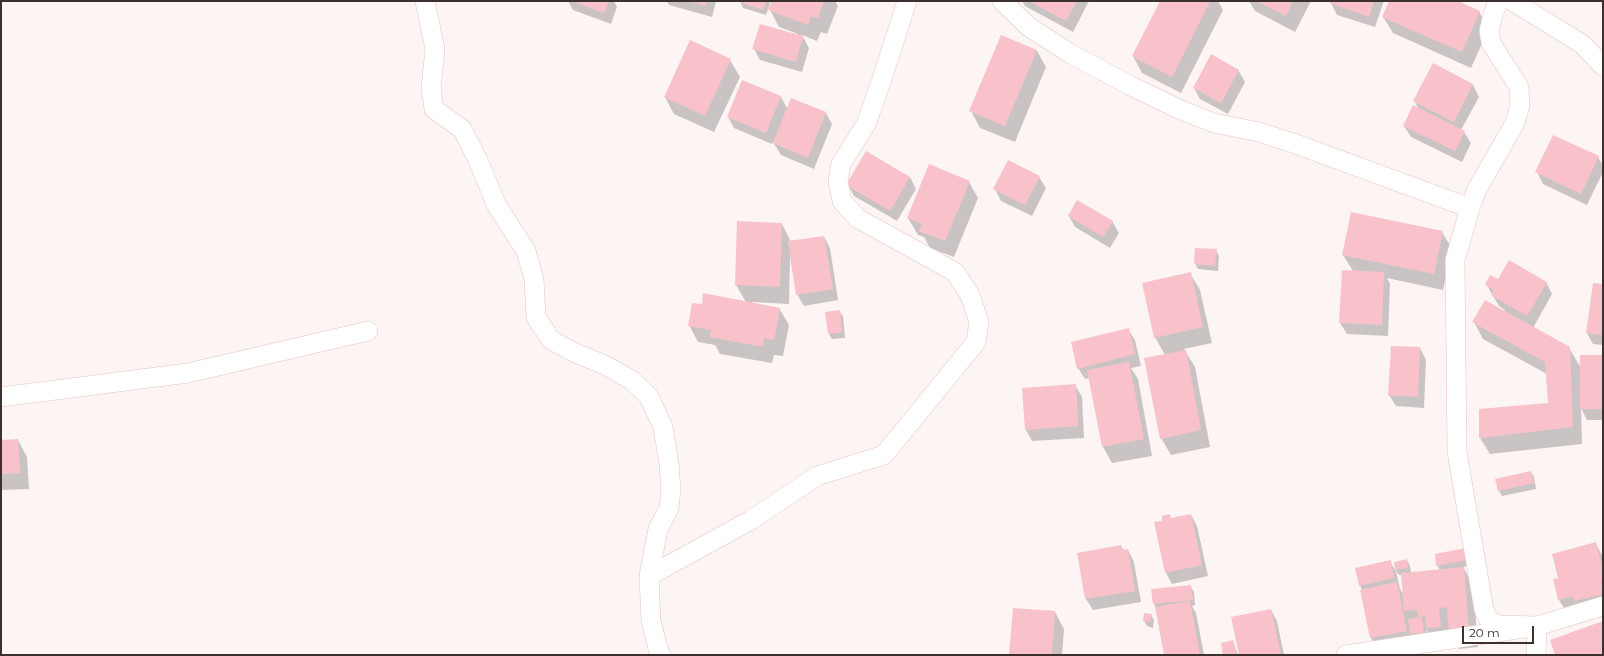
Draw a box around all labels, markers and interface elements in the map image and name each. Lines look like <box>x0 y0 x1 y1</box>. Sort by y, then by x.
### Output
scale bar <box>1464 618 1536 644</box>
text: 20 m <box>1469 625 1500 640</box>

